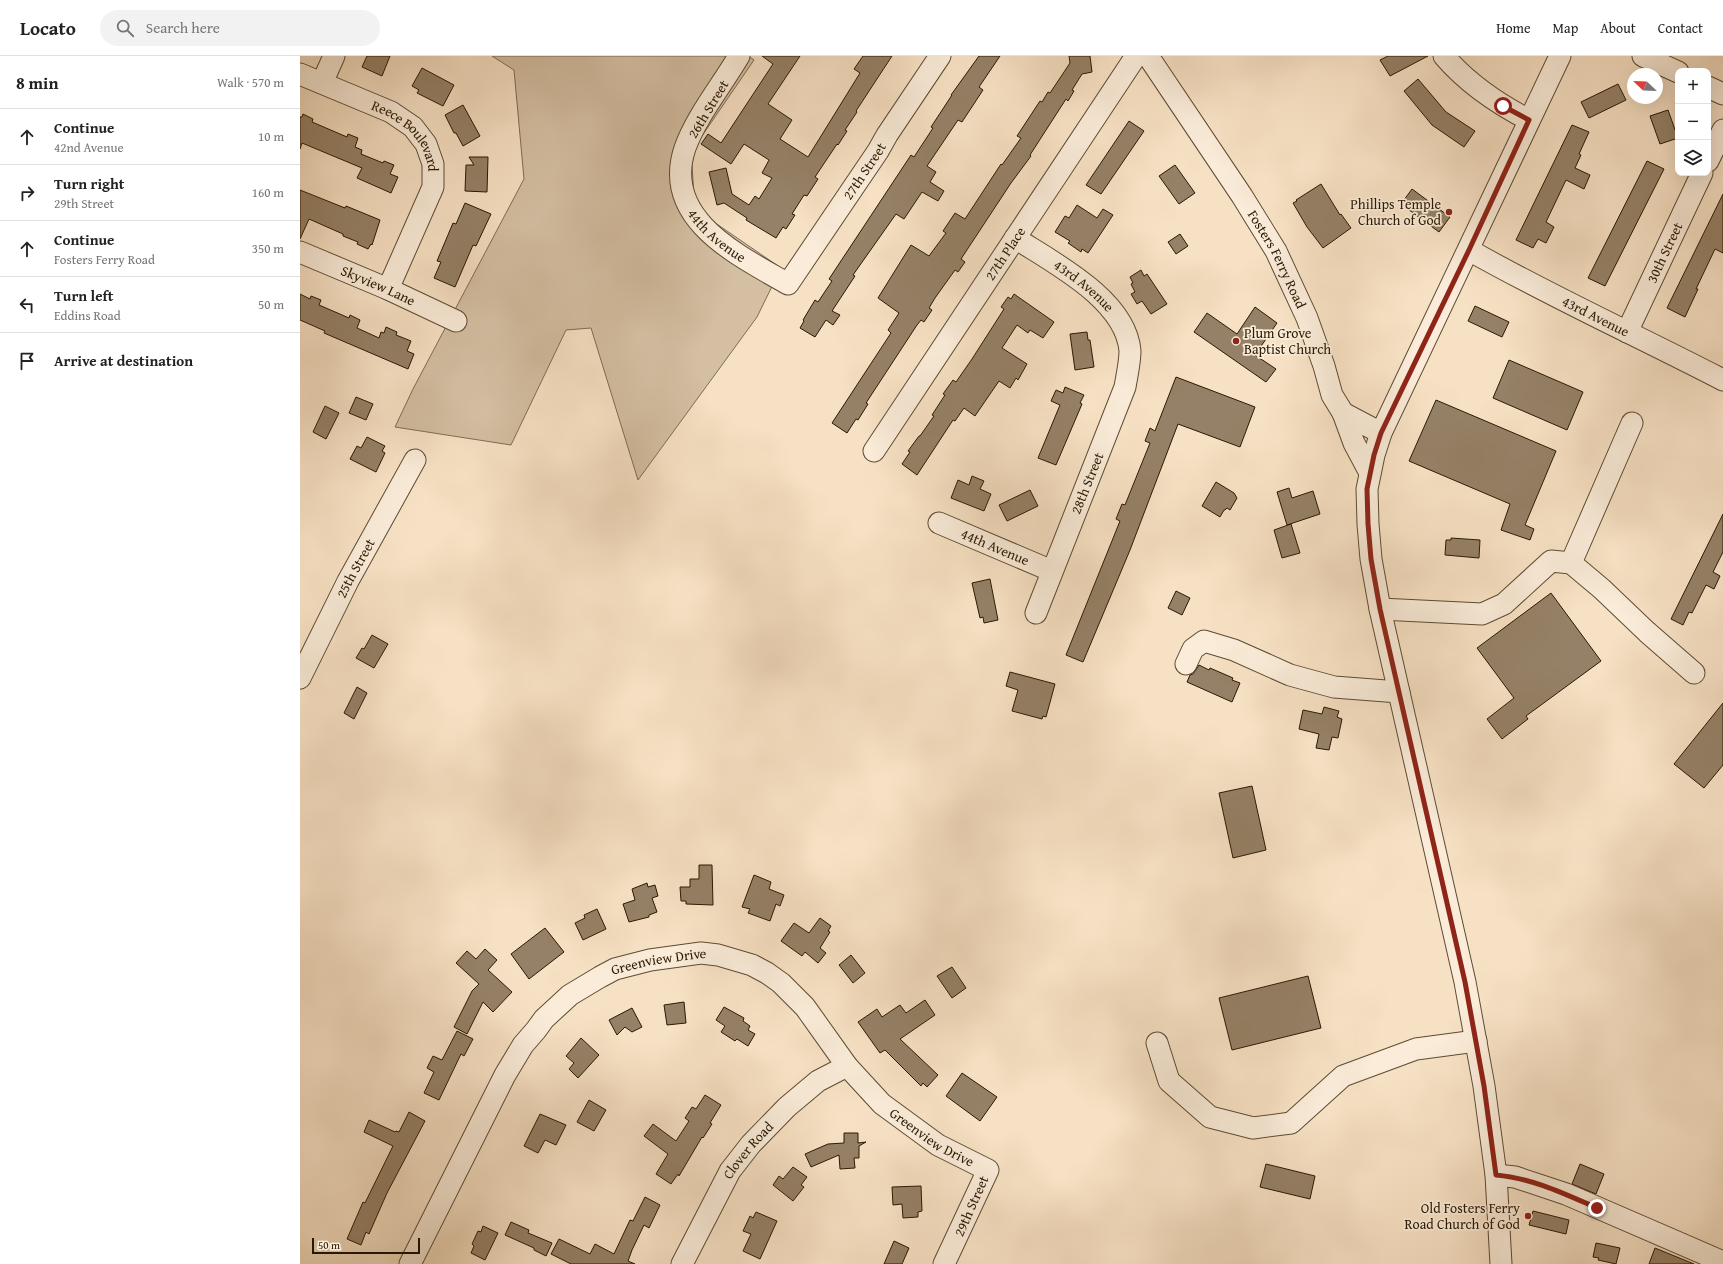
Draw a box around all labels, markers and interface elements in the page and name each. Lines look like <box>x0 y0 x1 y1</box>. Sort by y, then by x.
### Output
search box <box>100 10 380 46</box>
text: Locato <box>20 14 76 42</box>
icon: search <box>114 17 136 39</box>
text: Search here <box>146 17 220 38</box>
text: Home <box>1496 18 1531 38</box>
text: Map <box>1553 18 1578 38</box>
text: About <box>1600 18 1636 38</box>
text: Contact <box>1658 18 1703 38</box>
north arrow <box>1627 68 1663 104</box>
map controls <box>1675 68 1711 176</box>
button: + <box>1675 68 1711 104</box>
text: 8 min <box>16 70 58 95</box>
text: Walk · 570 m <box>217 73 284 92</box>
street label: 26th Street <box>683 76 733 142</box>
street label: Reece Boulevard <box>369 95 443 172</box>
route start <box>1494 97 1512 115</box>
button: − <box>1675 104 1711 140</box>
text: Continue <box>54 117 115 138</box>
icon: ahead <box>16 126 38 148</box>
text: 10 m <box>258 127 284 146</box>
text: 42nd Avenue <box>54 138 124 157</box>
street label: 27th Street <box>838 139 891 204</box>
button: layers <box>1675 140 1711 176</box>
text: Turn right <box>54 173 125 194</box>
icon: right <box>16 182 38 204</box>
text: 160 m <box>252 183 284 202</box>
text: 29th Street <box>54 194 114 213</box>
place label: Phillips Temple Church of God <box>1350 194 1442 230</box>
street label: 44th Avenue <box>683 205 750 267</box>
street label: Fosters Ferry Road <box>1243 206 1311 312</box>
marker: Phillips Temple Church of God <box>1444 207 1454 217</box>
street label: 30th Street <box>1642 219 1687 286</box>
street label: 27th Place <box>980 222 1030 284</box>
text: Continue <box>54 229 115 250</box>
icon: ahead <box>16 238 38 260</box>
text: 350 m <box>252 239 284 258</box>
text: Fosters Ferry Road <box>54 250 155 269</box>
street label: 43rd Avenue <box>1050 255 1119 316</box>
street label: Skyview Lane <box>338 260 419 311</box>
text: Turn left <box>54 285 113 306</box>
street label: 43rd Avenue <box>1559 291 1633 342</box>
icon: left <box>16 294 38 316</box>
text: 50 m <box>258 295 284 314</box>
text: Eddins Road <box>54 306 121 325</box>
place label: Plum Grove Baptist Church <box>1244 323 1331 359</box>
marker: Plum Grove Baptist Church <box>1231 336 1241 346</box>
icon: arrive <box>16 350 38 372</box>
text: Arrive at destination <box>54 350 193 371</box>
street label: 28th Street <box>1066 449 1108 517</box>
street label: 44th Avenue <box>958 523 1033 570</box>
street label: 25th Street <box>331 535 380 601</box>
street label: Greenview Drive <box>609 943 708 980</box>
street label: Greenview Drive <box>886 1103 978 1172</box>
street label: Clover Road <box>718 1117 778 1182</box>
street label: 29th Street <box>949 1172 993 1240</box>
place label: Old Fosters Ferry Road Church of God <box>1405 1198 1521 1234</box>
route end <box>1588 1199 1606 1217</box>
marker: Old Fosters Ferry Road Church of God <box>1523 1211 1533 1221</box>
scale bar <box>312 1236 420 1255</box>
text: 50 m <box>318 1237 340 1253</box>

